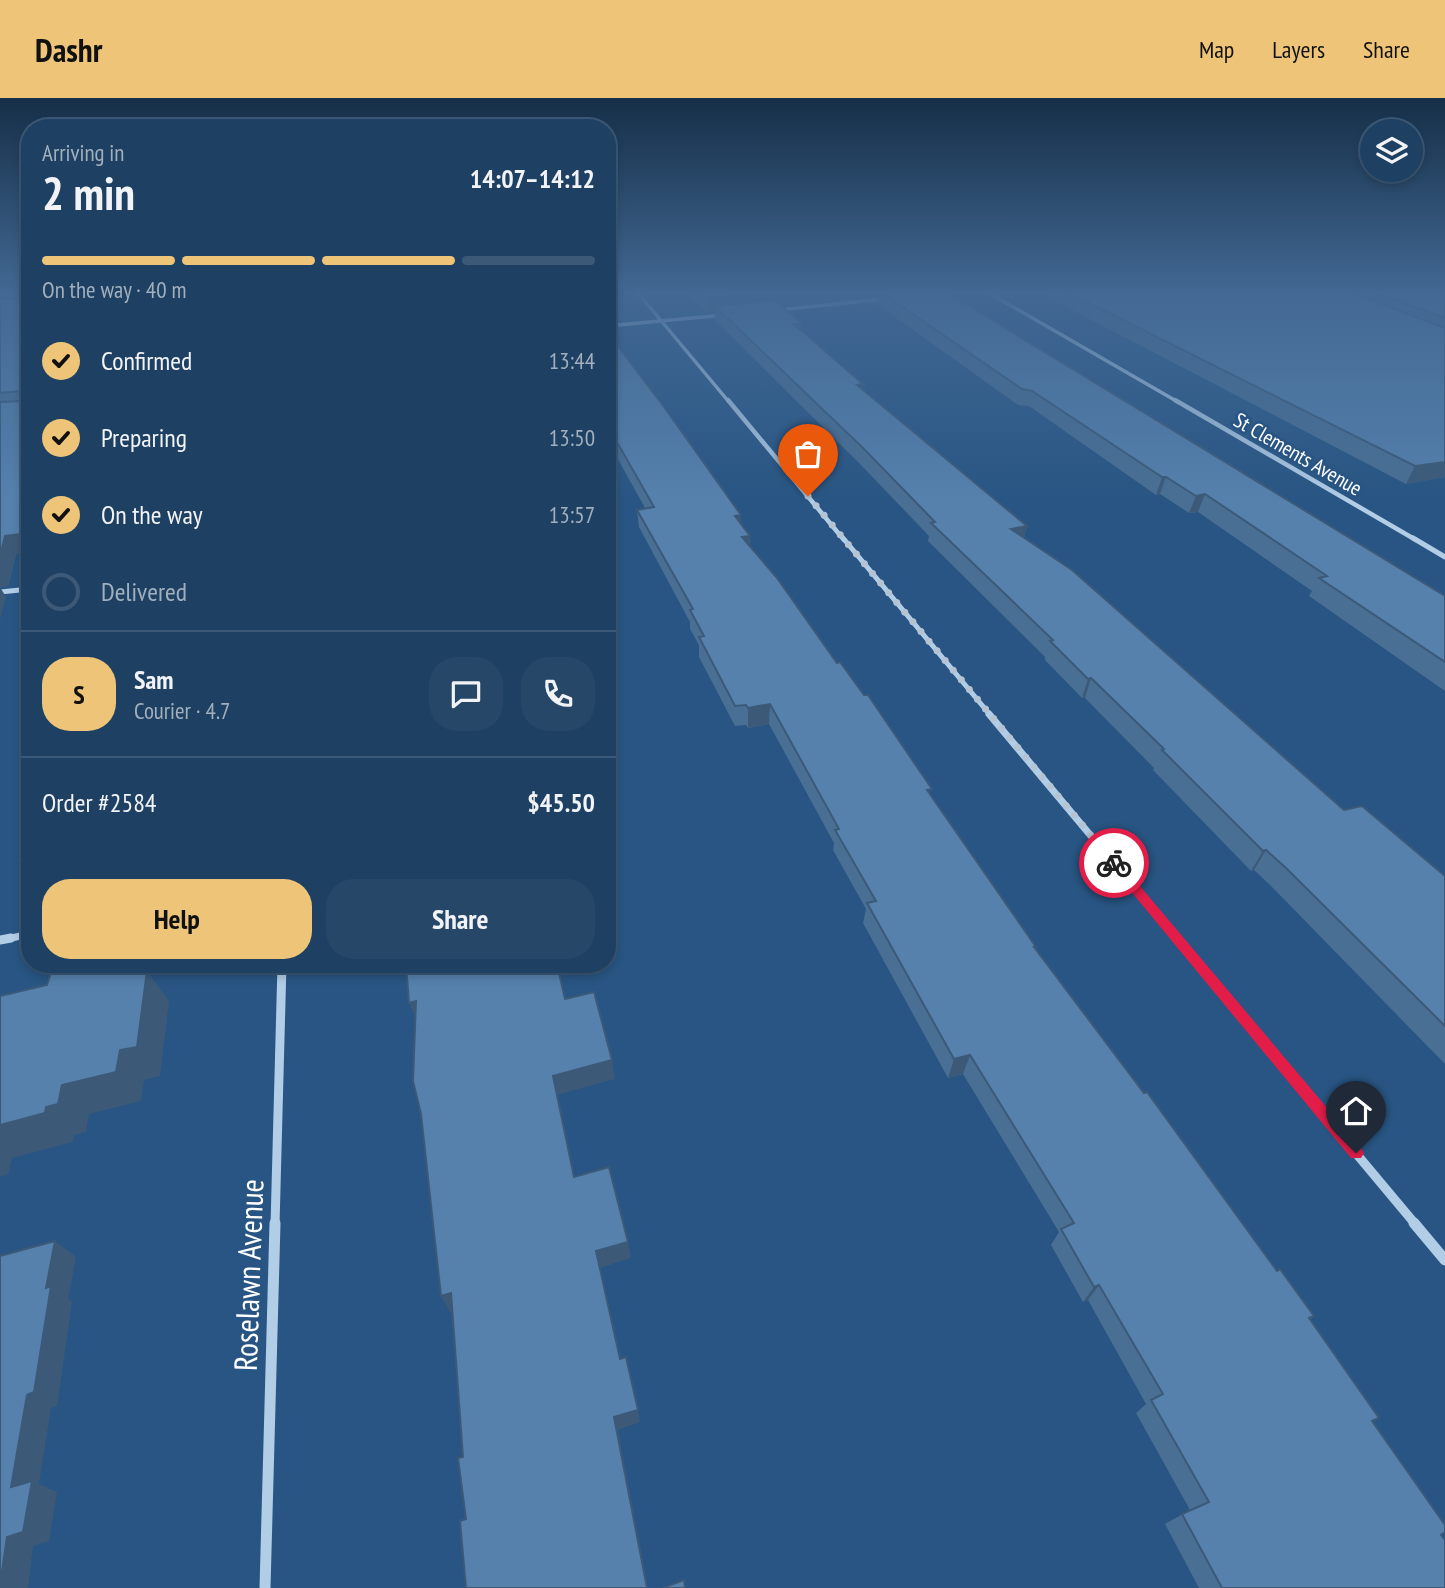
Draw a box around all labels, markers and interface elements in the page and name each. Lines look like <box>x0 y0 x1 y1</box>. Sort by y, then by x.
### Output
text: Dashr <box>35 28 102 71</box>
text: Map <box>1199 34 1234 65</box>
text: Layers <box>1272 34 1325 65</box>
text: Share <box>1363 34 1410 65</box>
map controls <box>1360 119 1423 182</box>
button: layers <box>1360 119 1423 182</box>
text: Arriving in <box>42 138 124 167</box>
text: 14:07–14:12 <box>470 162 595 195</box>
text: 2 min <box>42 163 135 223</box>
text: On the way · 40 m <box>42 275 186 304</box>
icon: check <box>42 342 80 380</box>
text: Confirmed <box>101 344 192 377</box>
text: 13:44 <box>549 346 595 375</box>
street label: St Clements Avenue <box>1229 406 1367 502</box>
icon: check <box>42 419 80 457</box>
text: Preparing <box>101 421 187 454</box>
text: 13:50 <box>549 423 595 452</box>
pin <box>778 424 838 496</box>
icon: bag <box>789 435 827 473</box>
icon: check <box>42 496 80 534</box>
text: On the way <box>101 498 203 531</box>
text: 13:57 <box>549 500 595 529</box>
text: Delivered <box>101 575 187 608</box>
button: chat <box>429 657 503 731</box>
button: phone <box>521 657 595 731</box>
text: Sam <box>134 663 173 696</box>
text: S <box>73 678 85 711</box>
text: Courier · 4.7 <box>134 696 230 725</box>
text: Order #2584 <box>42 786 157 819</box>
text: $45.50 <box>527 786 595 819</box>
courier <box>1079 828 1149 898</box>
icon: bike <box>1095 844 1133 882</box>
button: Help <box>42 879 312 959</box>
button: Share <box>326 879 595 959</box>
pin <box>1326 1081 1386 1153</box>
icon: home <box>1337 1092 1375 1130</box>
street label: Roselawn Avenue <box>224 1178 272 1372</box>

